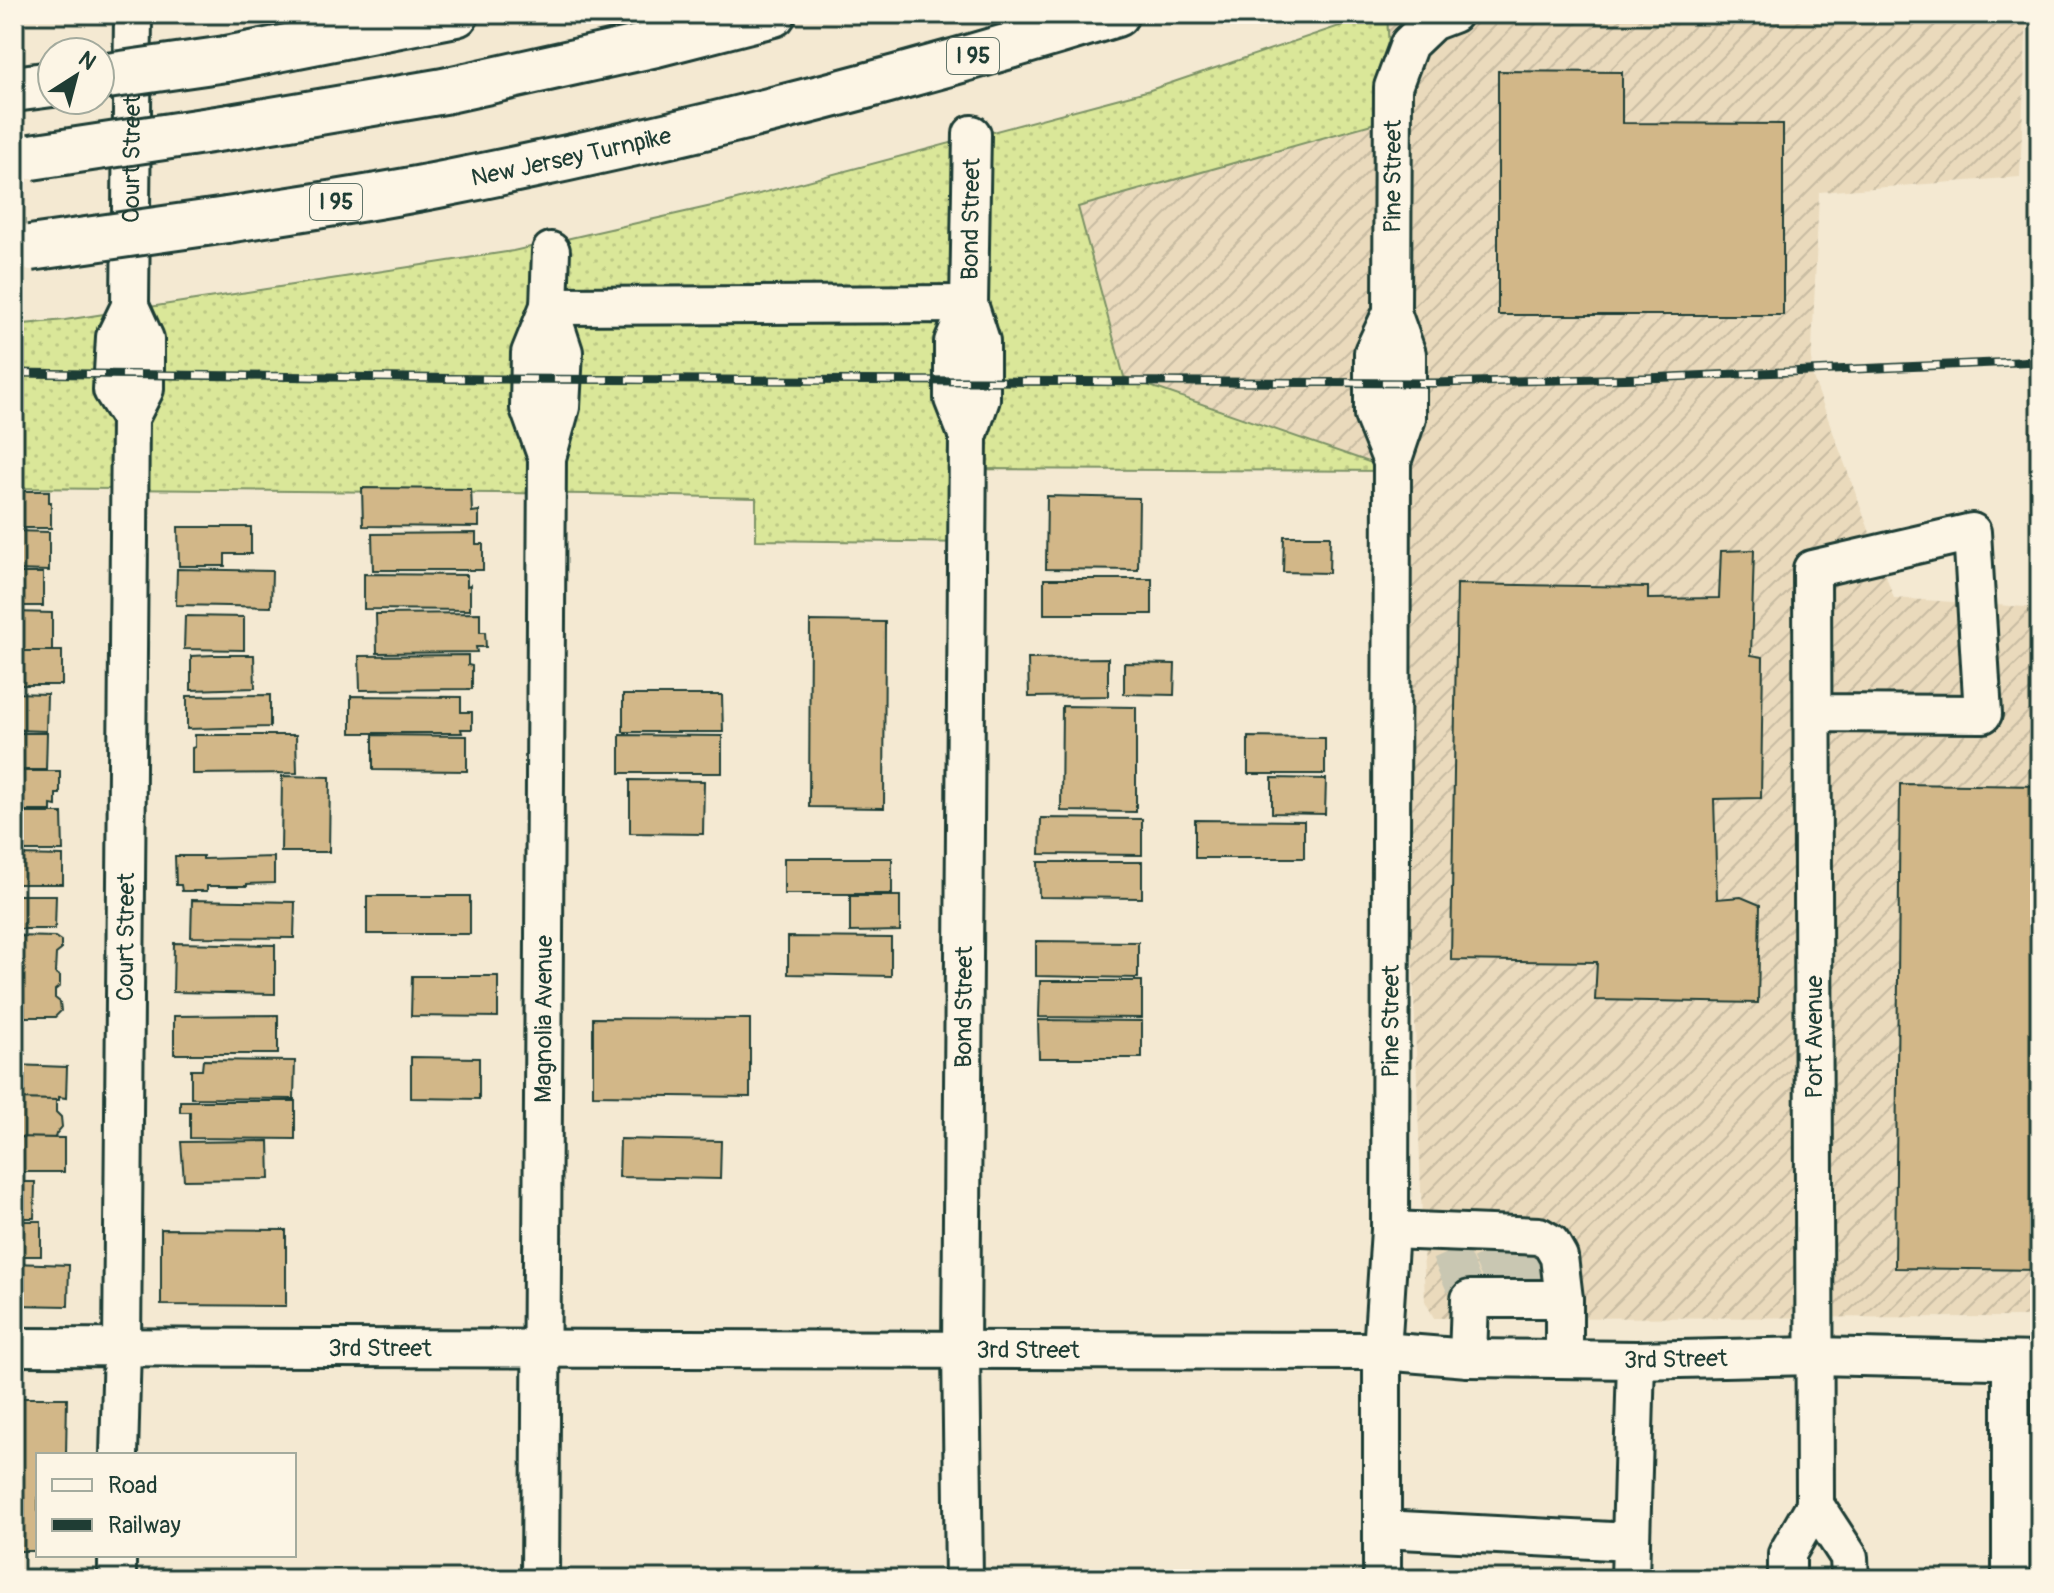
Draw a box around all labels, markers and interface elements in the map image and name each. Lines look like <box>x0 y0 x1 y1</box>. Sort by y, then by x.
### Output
north arrow <box>36 36 116 116</box>
road number: I 95 <box>947 38 999 74</box>
text: N <box>73 45 102 76</box>
street label: Court Street <box>116 94 147 223</box>
street label: Pine Street <box>1378 119 1407 233</box>
street label: New Jersey Turnpike <box>469 121 674 192</box>
street label: Bond Street <box>955 158 986 280</box>
road number: I 95 <box>310 184 362 220</box>
street label: Court Street <box>110 872 141 1001</box>
street label: Magnolia Avenue <box>528 935 559 1103</box>
street label: Bond Street <box>949 946 979 1068</box>
street label: Pine Street <box>1376 964 1405 1078</box>
street label: Port Avenue <box>1800 975 1829 1099</box>
street label: 3rd Street <box>328 1333 432 1363</box>
street label: 3rd Street <box>976 1335 1080 1365</box>
street label: 3rd Street <box>1624 1343 1728 1375</box>
legend <box>36 1453 296 1557</box>
text: Road <box>108 1471 158 1500</box>
text: Railway <box>108 1511 181 1540</box>

